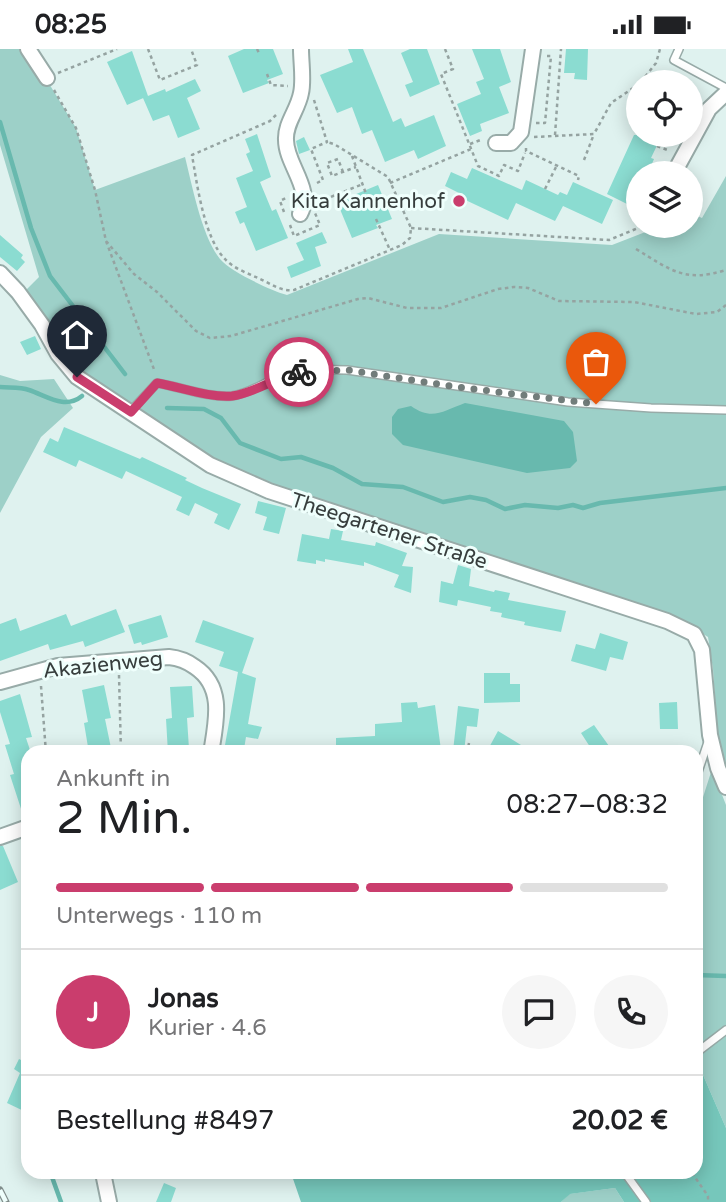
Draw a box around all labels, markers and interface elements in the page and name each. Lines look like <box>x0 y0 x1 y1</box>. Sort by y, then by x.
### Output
text: 08:25 <box>35 9 107 40</box>
map controls <box>626 70 703 238</box>
button: locate <box>626 70 703 147</box>
button: layers <box>626 161 703 238</box>
place label: Kita Kannenhof <box>291 189 445 214</box>
marker: Kita Kannenhof <box>451 193 467 209</box>
pin <box>47 305 107 377</box>
icon: home <box>58 316 96 354</box>
pin <box>566 332 626 404</box>
courier <box>264 337 334 407</box>
icon: bag <box>577 343 615 381</box>
icon: bike <box>280 353 318 391</box>
street label: Theegartener Straße <box>288 487 491 575</box>
street label: Akazienweg <box>42 646 164 684</box>
text: Ankunft in <box>56 765 170 793</box>
text: 08:27–08:32 <box>507 789 668 820</box>
text: 2 Min. <box>56 791 192 846</box>
text: Unterwegs · 110 m <box>56 902 262 930</box>
button: chat <box>502 975 576 1049</box>
button: phone <box>594 975 668 1049</box>
text: Jonas <box>148 983 219 1014</box>
text: J <box>87 997 99 1028</box>
text: Kurier · 4.6 <box>148 1014 267 1042</box>
text: Bestellung #8497 <box>56 1105 274 1136</box>
text: 20.02 € <box>571 1105 668 1136</box>

